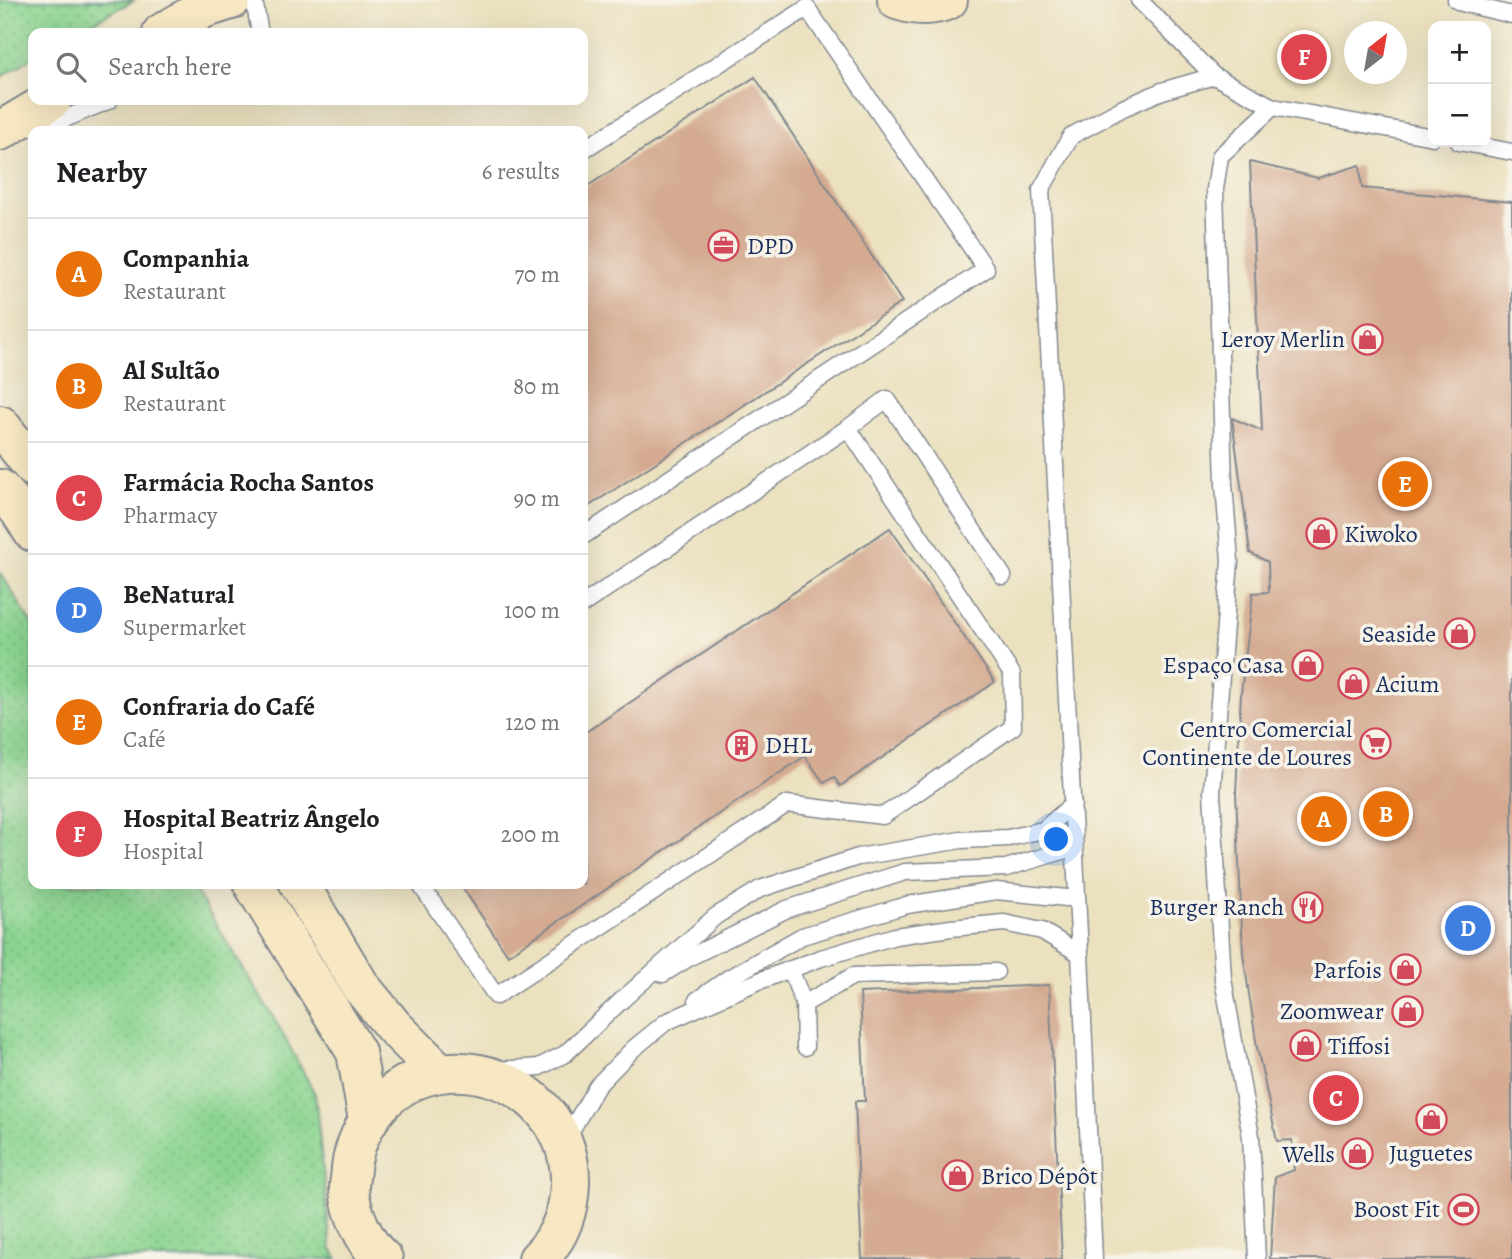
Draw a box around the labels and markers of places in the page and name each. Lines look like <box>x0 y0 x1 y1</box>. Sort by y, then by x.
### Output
pin: F <box>1281 31 1327 83</box>
office icon: DPD <box>707 229 741 263</box>
place label: DPD <box>747 230 794 262</box>
shop icon: Leroy Merlin <box>1351 322 1385 356</box>
place label: Leroy Merlin <box>1221 323 1345 355</box>
pin: E <box>1382 458 1428 510</box>
shop icon: Kiwoko <box>1304 517 1338 551</box>
place label: Kiwoko <box>1344 518 1418 550</box>
shop icon: Seaside <box>1442 617 1476 651</box>
place label: Seaside <box>1362 618 1436 650</box>
shop icon: Espaço Casa <box>1290 648 1324 682</box>
place label: Espaço Casa <box>1163 649 1285 681</box>
shop icon: Acium <box>1336 667 1370 701</box>
place label: Acium <box>1375 668 1440 700</box>
place label: Centro Comercial Continente de Loures <box>1142 713 1352 773</box>
supermarket icon: Centro Comercial Continente de Loures <box>1358 726 1392 760</box>
building icon: DHL <box>725 728 759 762</box>
place label: DHL <box>765 729 813 761</box>
pin: B <box>1363 788 1409 840</box>
pin: A <box>1301 793 1347 845</box>
restaurant icon: Burger Ranch <box>1290 890 1324 924</box>
place label: Burger Ranch <box>1149 891 1284 923</box>
pin: D <box>1445 902 1491 954</box>
shop icon: Parfois <box>1388 953 1422 987</box>
place label: Parfois <box>1313 954 1382 986</box>
shop icon: Zoomwear <box>1390 994 1424 1028</box>
place label: Zoomwear <box>1280 995 1384 1027</box>
shop icon: Tiffosi <box>1288 1029 1322 1063</box>
place label: Tiffosi <box>1328 1030 1390 1062</box>
pin: C <box>1313 1072 1359 1124</box>
shop icon: Juguetes <box>1414 1102 1448 1136</box>
shop icon: Wells <box>1341 1137 1375 1171</box>
place label: Juguetes <box>1389 1137 1473 1169</box>
place label: Wells <box>1281 1138 1335 1170</box>
shop icon: Brico Dépôt <box>941 1159 975 1193</box>
place label: Brico Dépôt <box>981 1160 1098 1192</box>
sports icon: Boost Fit <box>1446 1192 1480 1226</box>
place label: Boost Fit <box>1353 1193 1440 1225</box>

